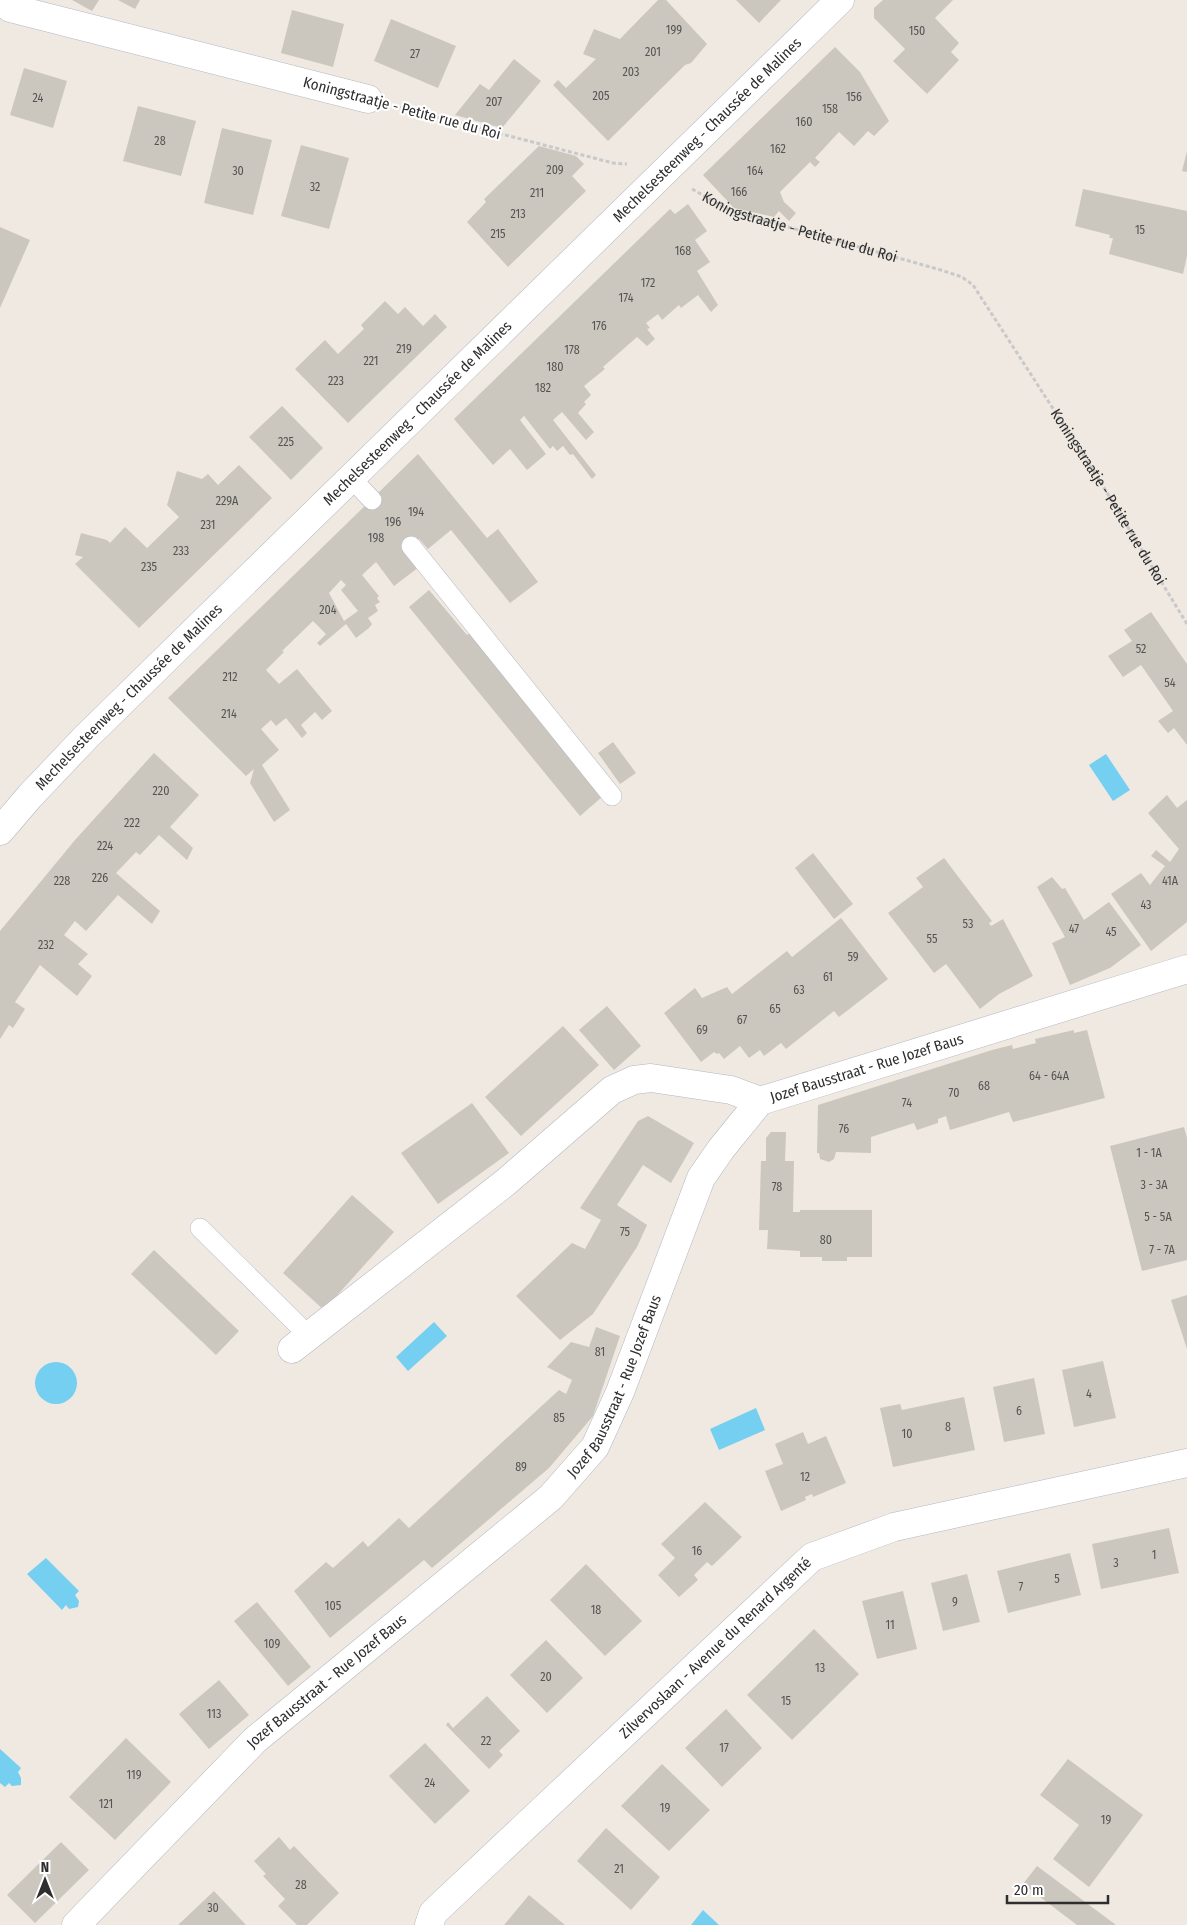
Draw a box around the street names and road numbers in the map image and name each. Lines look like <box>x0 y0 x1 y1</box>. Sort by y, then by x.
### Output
street label: Mechelsesteenweg - Chaussée de Malines <box>609 34 805 226</box>
street label: Koningstraatje - Petite rue du Roi <box>301 73 503 143</box>
street label: Koningstraatje - Petite rue du Roi <box>699 188 899 266</box>
street label: Mechelsesteenweg - Chaussée de Malines <box>320 317 515 509</box>
street label: Koningstraatje - Petite rue du Roi <box>1047 406 1170 588</box>
street label: Mechelsesteenweg - Chaussée de Malines <box>32 600 226 794</box>
street label: Jozef Bausstraat - Rue Jozef Baus <box>768 1030 966 1106</box>
street label: Jozef Bausstraat - Rue Jozef Baus <box>563 1292 665 1481</box>
street label: Zilvervoslaan - Avenue du Renard Argenté <box>616 1554 815 1742</box>
street label: Jozef Bausstraat - Rue Jozef Baus <box>243 1610 410 1752</box>

